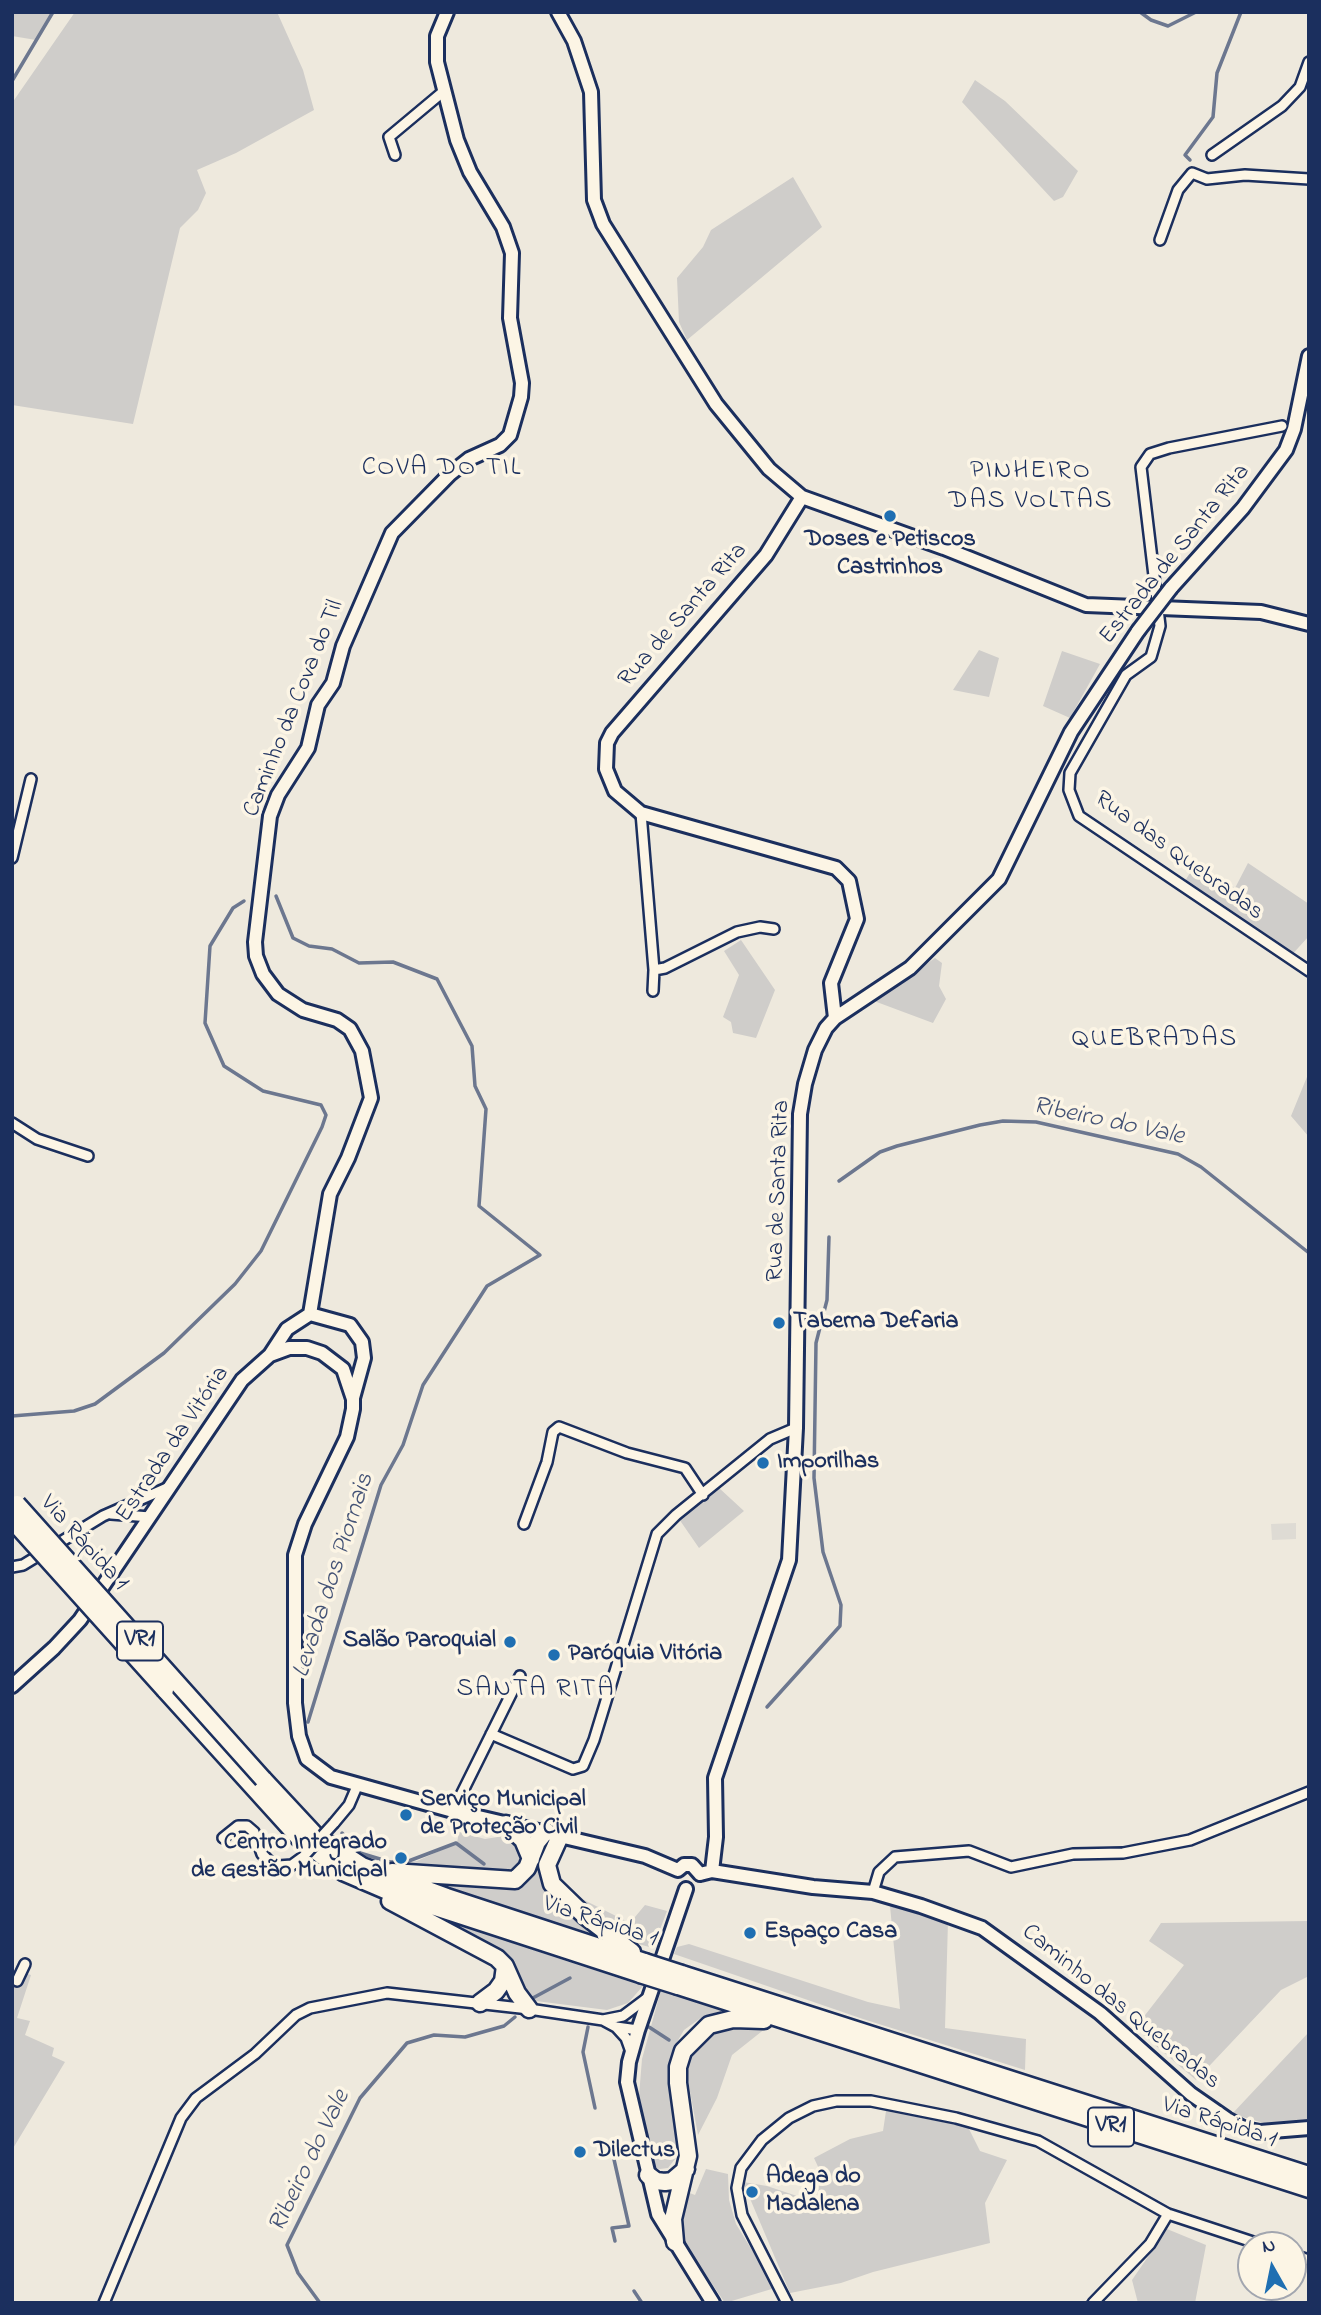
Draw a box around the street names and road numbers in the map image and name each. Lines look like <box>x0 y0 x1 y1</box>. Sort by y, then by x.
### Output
street label: Estrada de Santa Rita <box>1094 459 1258 651</box>
street label: Rua de Santa Rita <box>613 538 755 694</box>
street label: Caminho da Cova do Til <box>238 596 352 822</box>
street label: Rua das Quebradas <box>1088 786 1268 928</box>
street label: Rua de Santa Rita <box>762 1100 798 1282</box>
street label: Estrada da Vitória <box>111 1361 237 1529</box>
street label: Via Rápida 1 <box>33 1490 133 1598</box>
road number: VR1 <box>117 1622 163 1660</box>
street label: Via Rápida 1 <box>539 1891 661 1955</box>
street label: Caminho das Quebradas <box>1015 1919 1225 2097</box>
street label: Via Rápida 1 <box>1158 2092 1280 2156</box>
road number: VR1 <box>1088 2108 1134 2146</box>

